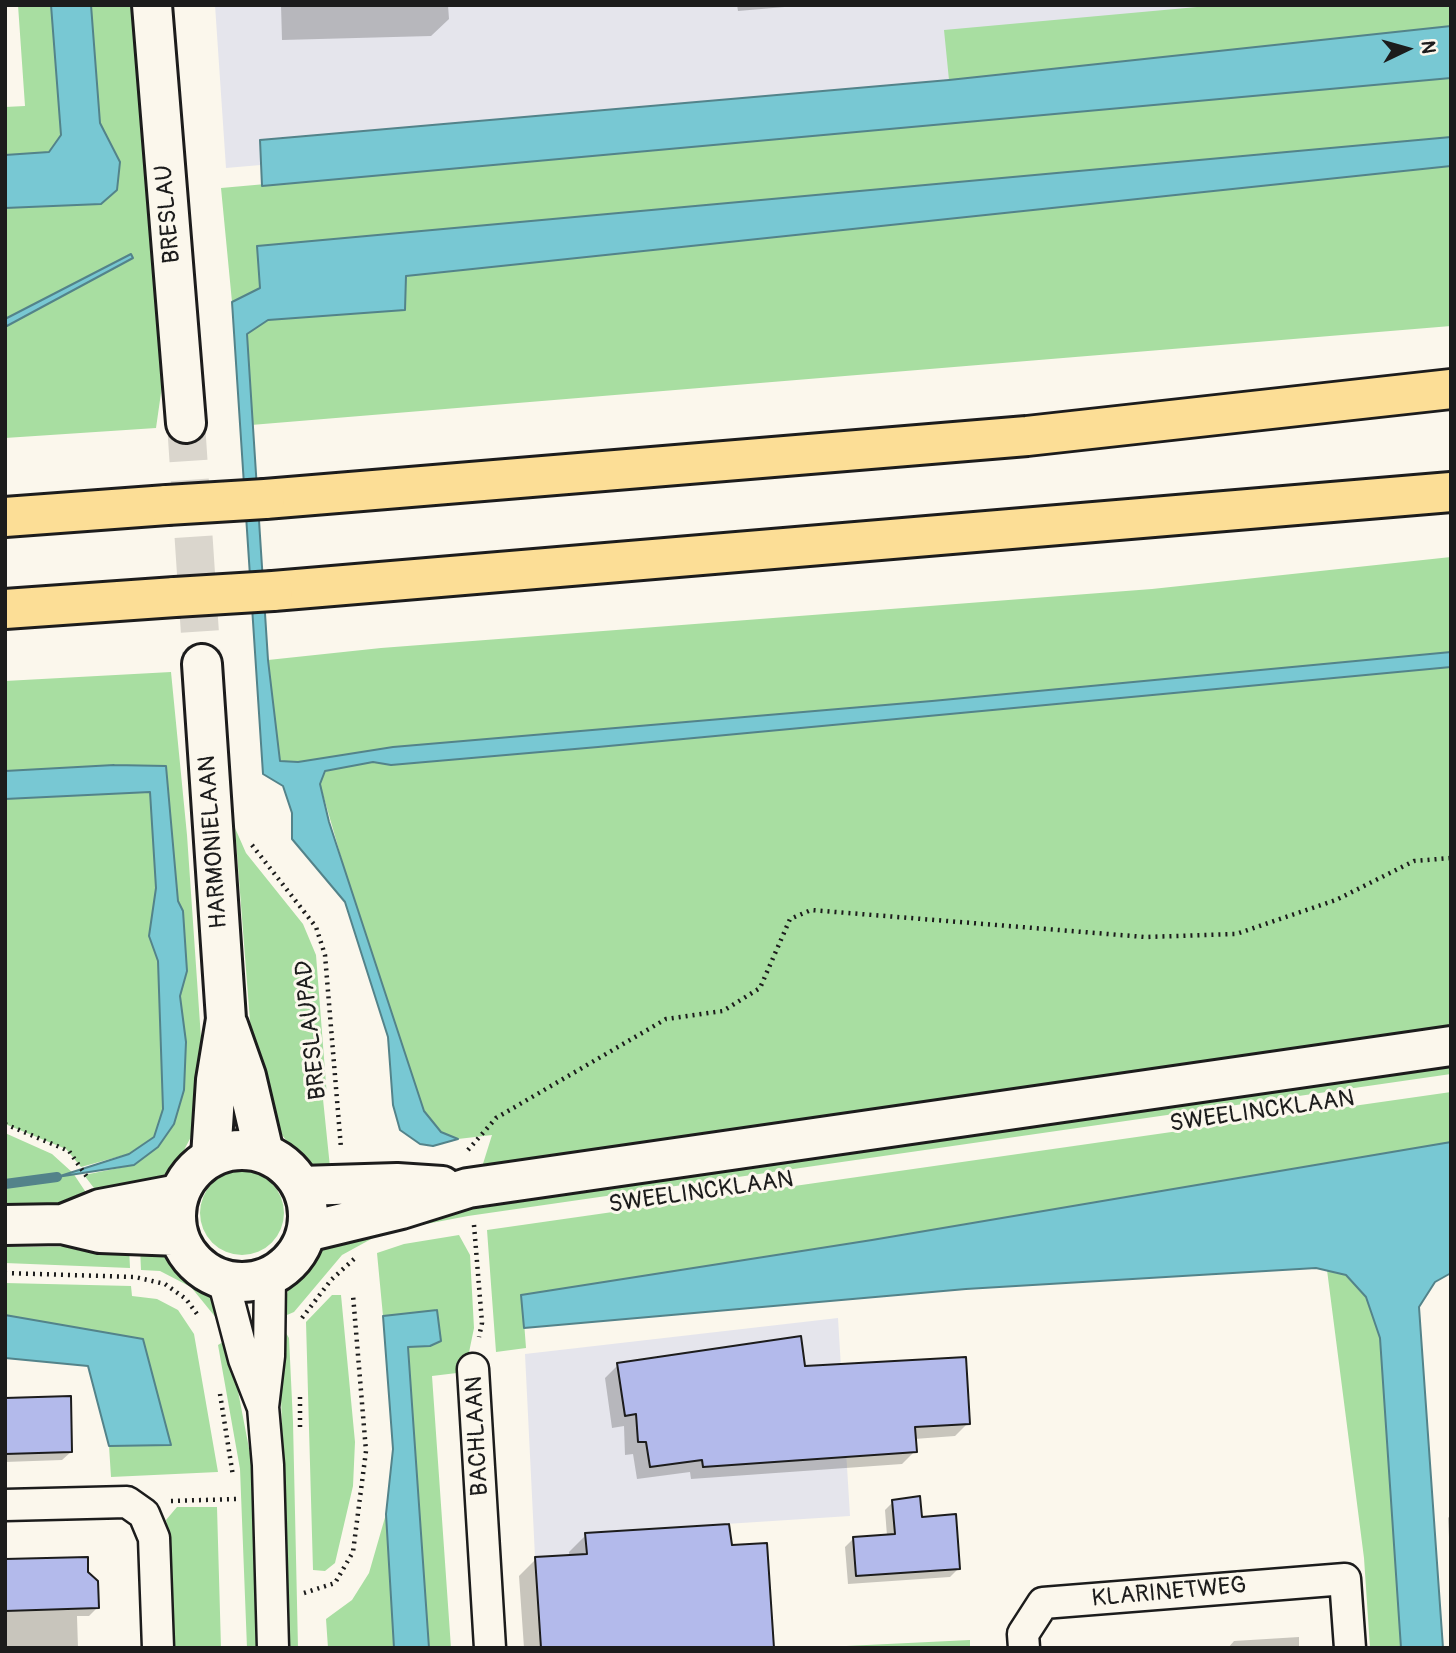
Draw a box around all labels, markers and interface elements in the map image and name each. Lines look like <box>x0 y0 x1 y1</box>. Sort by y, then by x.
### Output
north arrow <box>1372 14 1442 84</box>
text: N <box>1415 40 1440 55</box>
street label: BRESLAU <box>150 163 188 265</box>
street label: HARMONIELAAN <box>194 754 234 930</box>
street label: BRESLAUPAD <box>290 959 334 1101</box>
street label: SWEELINCKLAAN <box>1168 1085 1356 1139</box>
street label: SWEELINCKLAAN <box>607 1166 795 1220</box>
street label: BACHLAAN <box>460 1375 496 1497</box>
street label: KLARINETWEG <box>1090 1572 1248 1614</box>

